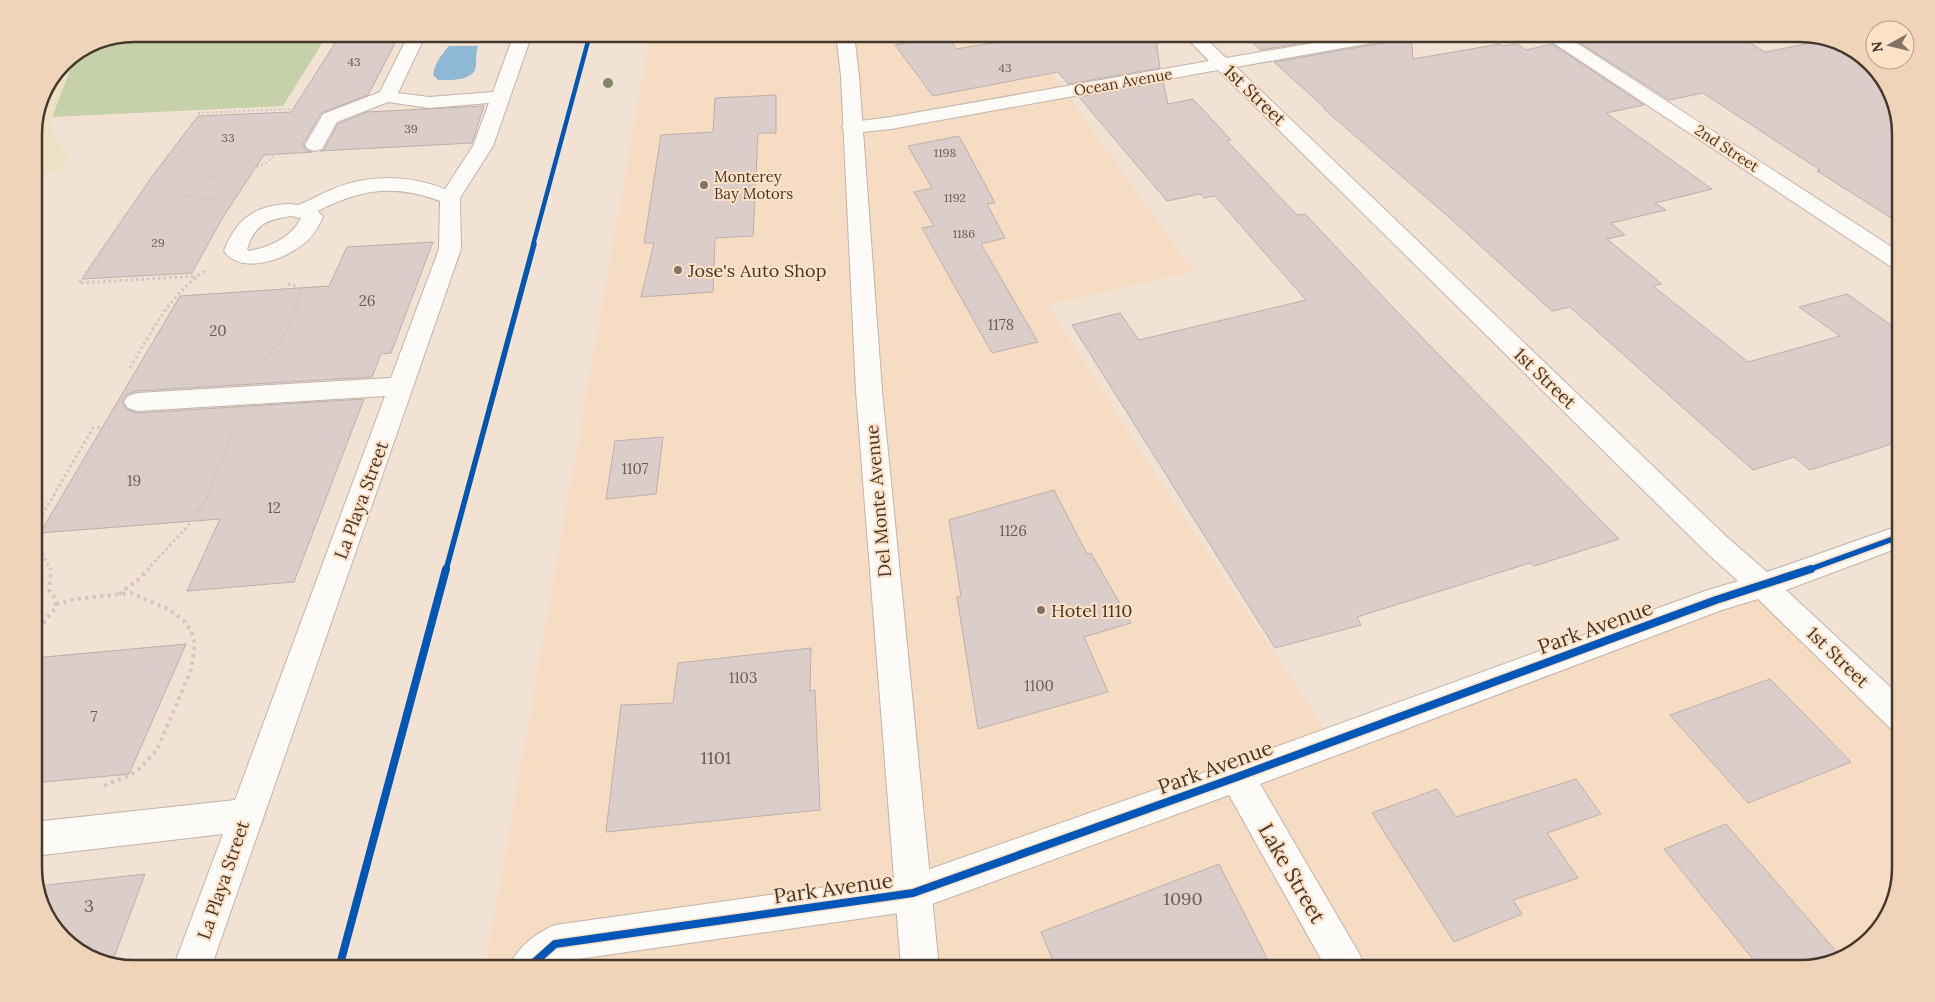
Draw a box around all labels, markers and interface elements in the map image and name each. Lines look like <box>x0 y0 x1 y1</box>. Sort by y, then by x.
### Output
north arrow <box>1865 20 1915 70</box>
text: N <box>1867 40 1887 53</box>
house number: 43 <box>347 54 361 69</box>
house number: 43 <box>998 60 1012 75</box>
street label: 1st Street <box>1219 60 1291 130</box>
street label: Ocean Avenue <box>1072 64 1174 100</box>
street label: 2nd Street <box>1691 120 1763 176</box>
house number: 39 <box>404 121 418 136</box>
house number: 33 <box>221 130 235 145</box>
house number: 1198 <box>934 145 956 160</box>
place label: Monterey Bay Motors <box>714 167 793 203</box>
marker: Monterey Bay Motors <box>698 179 710 191</box>
house number: 1192 <box>944 190 966 205</box>
house number: 1186 <box>953 226 975 241</box>
house number: 29 <box>151 235 165 250</box>
place label: Jose's Auto Shop <box>687 259 826 282</box>
marker: Jose's Auto Shop <box>672 264 684 276</box>
house number: 26 <box>359 291 375 310</box>
house number: 1178 <box>988 315 1014 334</box>
house number: 20 <box>209 321 227 340</box>
street label: 1st Street <box>1509 343 1581 413</box>
street label: Del Monte Avenue <box>860 424 896 578</box>
street label: La Playa Street <box>329 438 393 562</box>
house number: 1107 <box>622 459 648 478</box>
house number: 19 <box>127 471 141 490</box>
house number: 12 <box>267 498 281 517</box>
house number: 1126 <box>999 521 1027 540</box>
street label: Park Avenue <box>1534 594 1656 660</box>
place label: Hotel 1110 <box>1051 599 1132 622</box>
marker: Hotel 1110 <box>1035 604 1047 616</box>
street label: 1st Street <box>1802 622 1874 692</box>
house number: 1103 <box>729 668 757 687</box>
house number: 1100 <box>1024 676 1054 695</box>
house number: 7 <box>91 707 98 726</box>
street label: Park Avenue <box>1154 734 1276 800</box>
house number: 1101 <box>701 746 731 769</box>
street label: La Playa Street <box>192 818 254 942</box>
street label: Lake Street <box>1253 818 1332 929</box>
street label: Park Avenue <box>771 866 895 910</box>
house number: 1090 <box>1163 887 1203 910</box>
house number: 3 <box>84 894 94 917</box>

